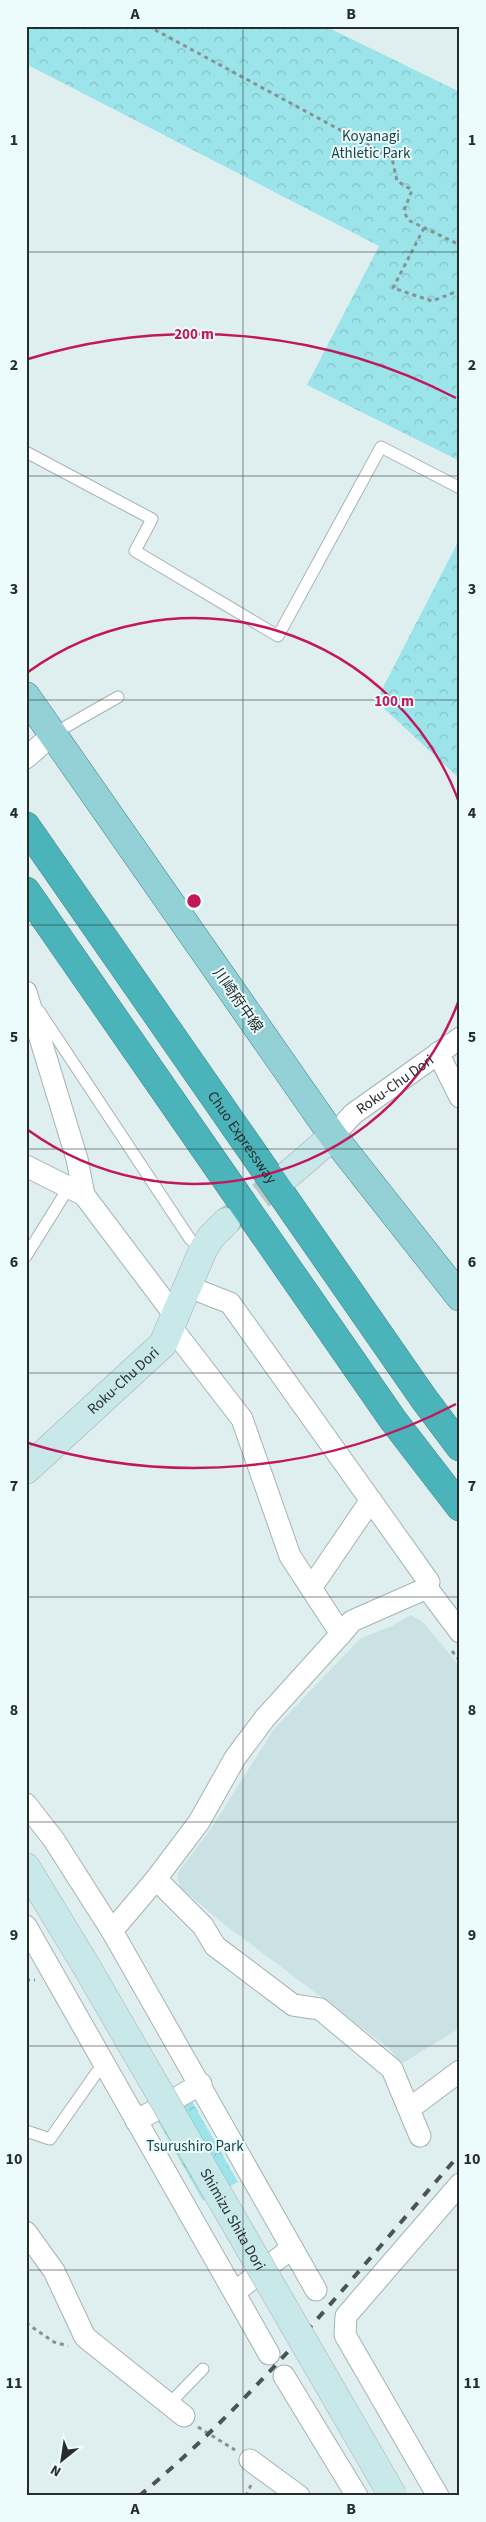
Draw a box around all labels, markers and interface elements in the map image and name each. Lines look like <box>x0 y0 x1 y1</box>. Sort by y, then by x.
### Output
text: A <box>129 3 140 25</box>
text: B <box>346 3 356 25</box>
park label: Koyanagi Athletic Park <box>332 126 411 164</box>
text: 1 <box>10 129 18 151</box>
text: 1 <box>468 129 476 151</box>
text: 200 m <box>174 324 214 345</box>
text: 2 <box>10 354 18 376</box>
text: 2 <box>468 354 476 376</box>
text: 3 <box>10 578 18 600</box>
text: 3 <box>468 578 476 600</box>
text: 100 m <box>374 691 414 712</box>
text: 4 <box>10 802 19 824</box>
text: 4 <box>468 802 477 824</box>
centre of rings <box>185 892 203 910</box>
street label: 川崎府中線 <box>207 964 268 1037</box>
text: 5 <box>10 1026 18 1048</box>
text: 5 <box>468 1026 476 1048</box>
street label: Roku-Chu Dori <box>352 1050 438 1120</box>
street label: Chuo Expressway <box>202 1087 281 1188</box>
text: 6 <box>10 1251 18 1273</box>
text: 6 <box>468 1251 476 1273</box>
street label: Roku-Chu Dori <box>83 1343 164 1419</box>
text: 7 <box>10 1475 18 1497</box>
text: 7 <box>468 1475 476 1497</box>
text: 8 <box>10 1699 18 1721</box>
text: 8 <box>468 1699 476 1721</box>
text: 9 <box>10 1924 18 1946</box>
text: 9 <box>468 1924 476 1946</box>
park label: Tsurushiro Park <box>146 2136 244 2157</box>
text: 10 <box>6 2148 22 2170</box>
text: 10 <box>464 2148 480 2170</box>
street label: Shimizu Shita Dori <box>194 2165 270 2275</box>
text: 11 <box>6 2372 22 2394</box>
text: 11 <box>464 2372 480 2394</box>
north arrow <box>38 2434 88 2484</box>
text: N <box>47 2459 65 2481</box>
text: A <box>129 2498 140 2520</box>
text: B <box>346 2498 356 2520</box>

